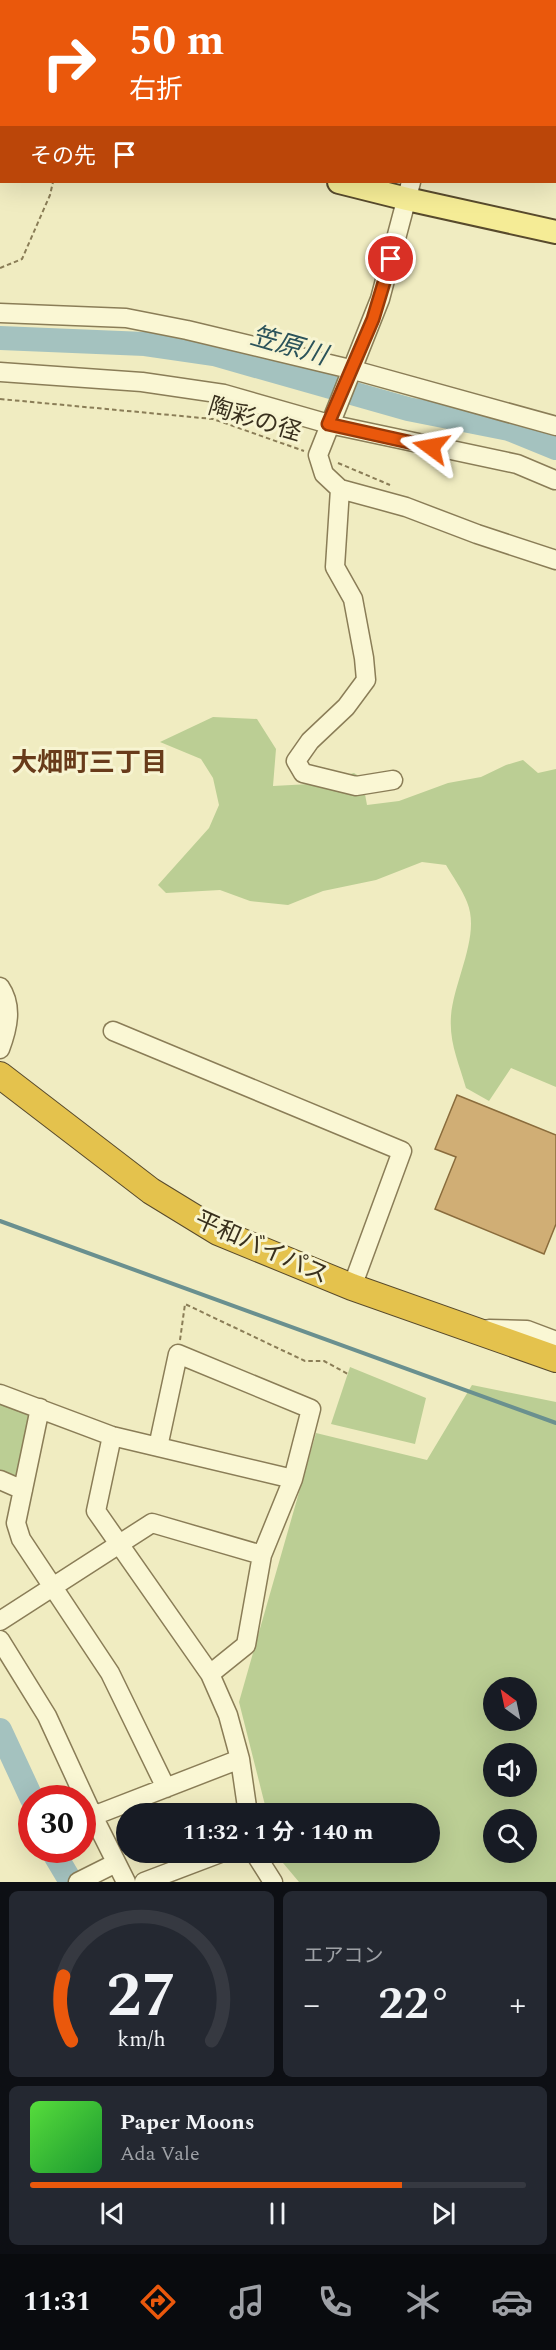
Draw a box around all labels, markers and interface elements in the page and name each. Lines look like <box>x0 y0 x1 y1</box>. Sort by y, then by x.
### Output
text: 50 m <box>129 10 224 73</box>
icon: right <box>30 24 108 102</box>
text: 右折 <box>129 69 183 111</box>
icon: arrive <box>108 138 141 171</box>
text: その先 <box>30 140 96 173</box>
pin <box>365 233 416 284</box>
icon: arrive <box>374 242 407 275</box>
water label: 笠原川 <box>246 316 335 377</box>
street label: 陶彩の径 <box>204 389 306 451</box>
position arrow <box>399 415 463 479</box>
district label: 大畑町三丁目 <box>11 743 167 783</box>
street label: 平和バイパス <box>189 1202 334 1294</box>
north arrow <box>483 1677 537 1731</box>
map controls <box>483 1677 537 1863</box>
button: sound <box>483 1743 537 1797</box>
speed limit sign: 30 <box>18 1785 96 1863</box>
button: search <box>483 1809 537 1863</box>
text: 11:32 · 1 分 · 140 m <box>183 1816 373 1849</box>
text: エアコン <box>304 1941 384 1971</box>
text: 27 <box>106 1949 176 2044</box>
text: 22° <box>378 1970 451 2039</box>
text: − <box>304 1980 320 2030</box>
text: + <box>510 1980 526 2030</box>
text: km/h <box>117 2023 165 2056</box>
text: Paper Moons <box>120 2106 255 2139</box>
text: Ada Vale <box>120 2139 200 2169</box>
icon: previous <box>96 2197 129 2230</box>
icon: pause <box>261 2197 294 2230</box>
icon: next <box>427 2197 460 2230</box>
text: 11:31 <box>23 2281 91 2323</box>
icon: directions <box>137 2281 179 2323</box>
icon: music <box>226 2281 268 2323</box>
icon: phone <box>314 2281 356 2323</box>
icon: climate <box>402 2281 444 2323</box>
icon: car <box>491 2281 533 2323</box>

